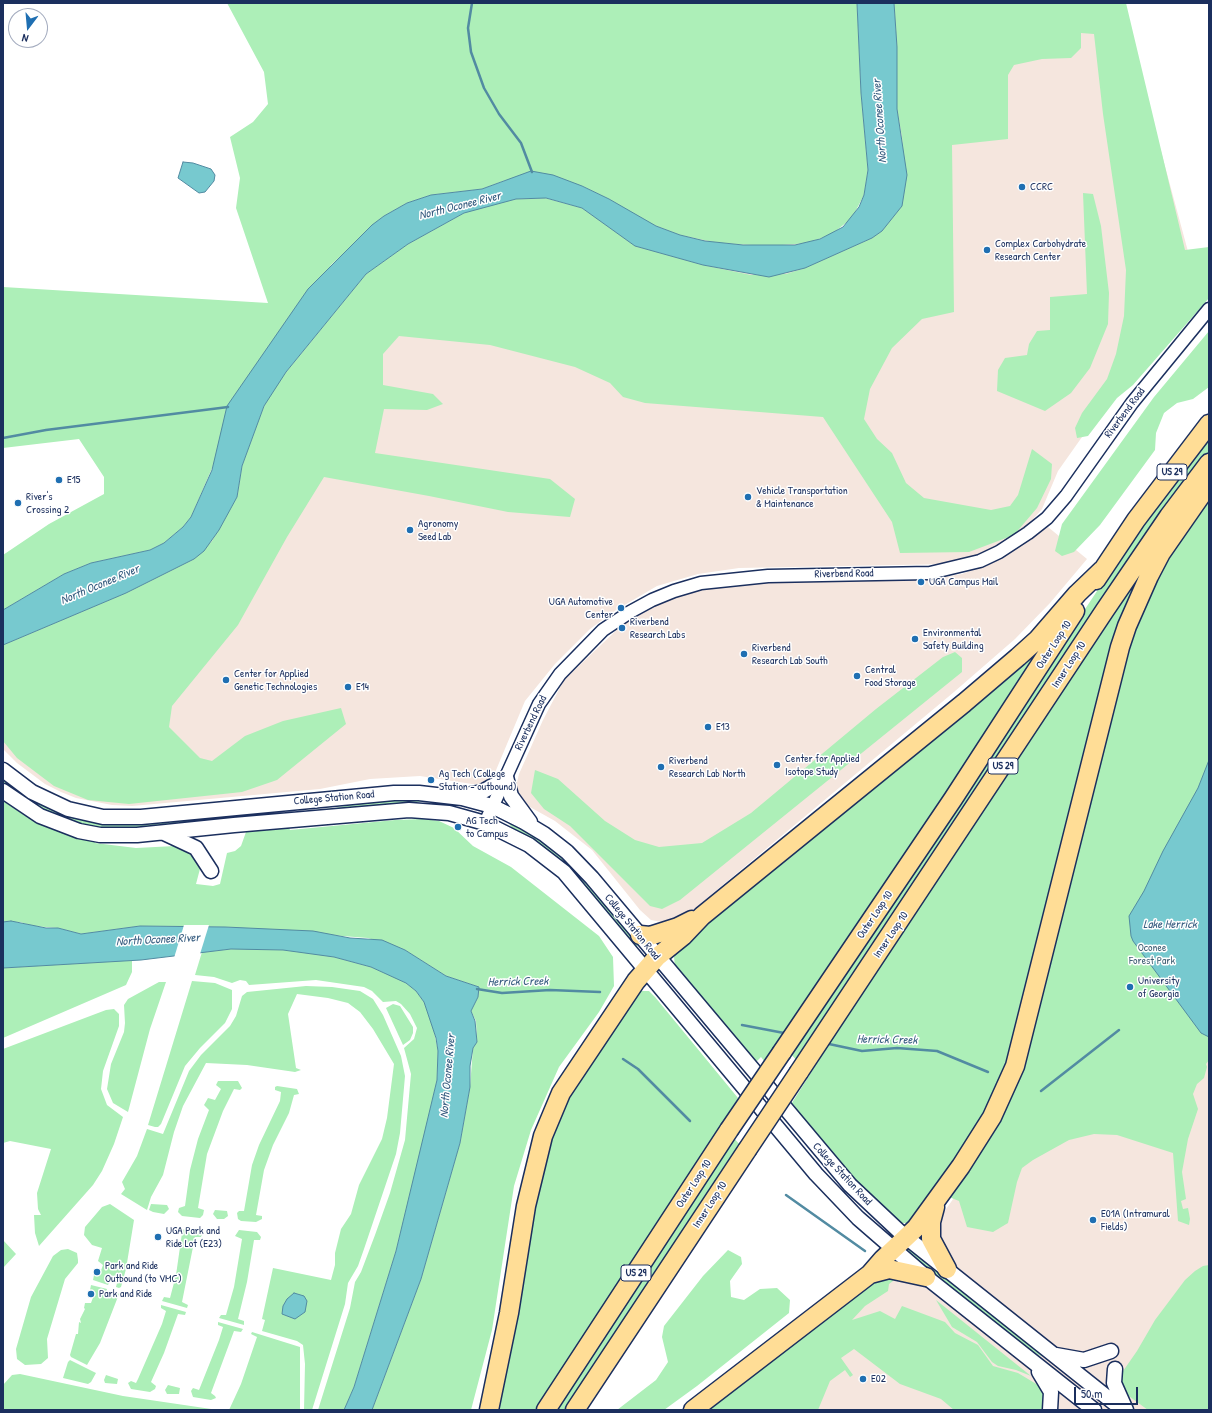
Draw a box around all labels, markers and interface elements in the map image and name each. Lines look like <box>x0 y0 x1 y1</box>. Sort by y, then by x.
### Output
north arrow <box>8 8 48 48</box>
text: N <box>20 31 30 46</box>
water label: North Oconee River <box>870 79 890 163</box>
place label: CCRC <box>1030 180 1053 194</box>
marker: CCRC <box>1017 182 1027 192</box>
water label: North Oconee River <box>418 189 502 223</box>
place label: Complex Carbohydrate Research Center <box>995 237 1086 263</box>
marker: Complex Carbohydrate Research Center <box>982 245 992 255</box>
street label: Riverbend Road <box>1102 385 1148 441</box>
road number: US 29 <box>1157 464 1187 480</box>
place label: E15 <box>67 473 81 487</box>
marker: E15 <box>54 475 64 485</box>
place label: Vehicle Transportation & Maintenance <box>756 484 848 510</box>
place label: River's Crossing 2 <box>26 490 69 516</box>
marker: Vehicle Transportation & Maintenance <box>743 492 753 502</box>
marker: River's Crossing 2 <box>13 498 23 508</box>
place label: Agronomy Seed Lab <box>418 517 458 543</box>
marker: Agronomy Seed Lab <box>405 525 415 535</box>
water label: North Oconee River <box>59 562 141 608</box>
street label: Riverbend Road <box>814 567 874 581</box>
place label: UGA Campus Mail <box>929 575 998 589</box>
marker: UGA Campus Mail <box>916 577 926 587</box>
place label: UGA Automotive Center <box>549 595 613 621</box>
marker: UGA Automotive Center <box>616 603 626 613</box>
place label: Riverbend Research Labs <box>630 615 685 641</box>
street label: Outer Loop 10 <box>1034 619 1074 671</box>
marker: Riverbend Research Labs <box>617 623 627 633</box>
place label: Environmental Safety Building <box>923 626 984 652</box>
marker: Environmental Safety Building <box>910 634 920 644</box>
street label: Inner Loop 10 <box>1049 639 1089 691</box>
place label: Riverbend Research Lab South <box>752 641 828 667</box>
marker: Riverbend Research Lab South <box>739 649 749 659</box>
place label: Central Food Storage <box>865 663 916 689</box>
place label: Center for Applied Genetic Technologies <box>234 667 317 693</box>
marker: Central Food Storage <box>852 671 862 681</box>
marker: Center for Applied Genetic Technologies <box>221 675 231 685</box>
place label: E14 <box>356 680 369 694</box>
marker: E14 <box>343 682 353 692</box>
street label: Riverbend Road <box>512 694 550 752</box>
place label: E13 <box>716 720 730 734</box>
marker: E13 <box>703 722 713 732</box>
place label: Center for Applied Isotope Study <box>785 752 859 778</box>
place label: Riverbend Research Lab North <box>669 754 745 780</box>
road number: US 29 <box>988 758 1018 774</box>
marker: Center for Applied Isotope Study <box>772 760 782 770</box>
marker: Riverbend Research Lab North <box>656 762 666 772</box>
place label: Ag Tech (College Station - outbound) <box>439 767 517 793</box>
marker: Ag Tech (College Station - outbound) <box>426 775 436 785</box>
street label: College Station Road <box>293 788 375 808</box>
place label: AG Tech to Campus <box>466 814 508 840</box>
marker: AG Tech to Campus <box>453 822 463 832</box>
street label: Outer Loop 10 <box>854 889 896 941</box>
street label: College Station Road <box>601 891 663 963</box>
street label: Inner Loop 10 <box>871 909 911 961</box>
water label: Lake Herrick <box>1143 918 1197 932</box>
water label: North Oconee River <box>116 931 200 949</box>
park label: Oconee Forest Park <box>1129 941 1175 967</box>
water label: Herrick Creek <box>488 974 548 990</box>
place label: University of Georgia <box>1138 974 1180 1000</box>
marker: University of Georgia <box>1125 982 1135 992</box>
water label: Herrick Creek <box>857 1032 917 1048</box>
water label: North Oconee River <box>437 1034 459 1118</box>
street label: College Station Road <box>810 1140 874 1208</box>
street label: Outer Loop 10 <box>674 1158 714 1210</box>
street label: Inner Loop 10 <box>690 1179 730 1231</box>
place label: E01A (Intramural Fields) <box>1101 1207 1170 1233</box>
marker: E01A (Intramural Fields) <box>1088 1215 1098 1225</box>
place label: UGA Park and Ride Lot (E23) <box>166 1224 222 1250</box>
marker: UGA Park and Ride Lot (E23) <box>153 1232 163 1242</box>
place label: Park and Ride Outbound (to VMC) <box>105 1259 182 1285</box>
road number: US 29 <box>621 1265 651 1281</box>
marker: Park and Ride Outbound (to VMC) <box>92 1267 102 1277</box>
place label: Park and Ride <box>99 1287 152 1301</box>
marker: Park and Ride <box>86 1289 96 1299</box>
place label: E02 <box>871 1372 886 1386</box>
marker: E02 <box>858 1374 868 1384</box>
scale bar <box>1076 1379 1140 1405</box>
text: 50 m <box>1081 1385 1102 1402</box>

